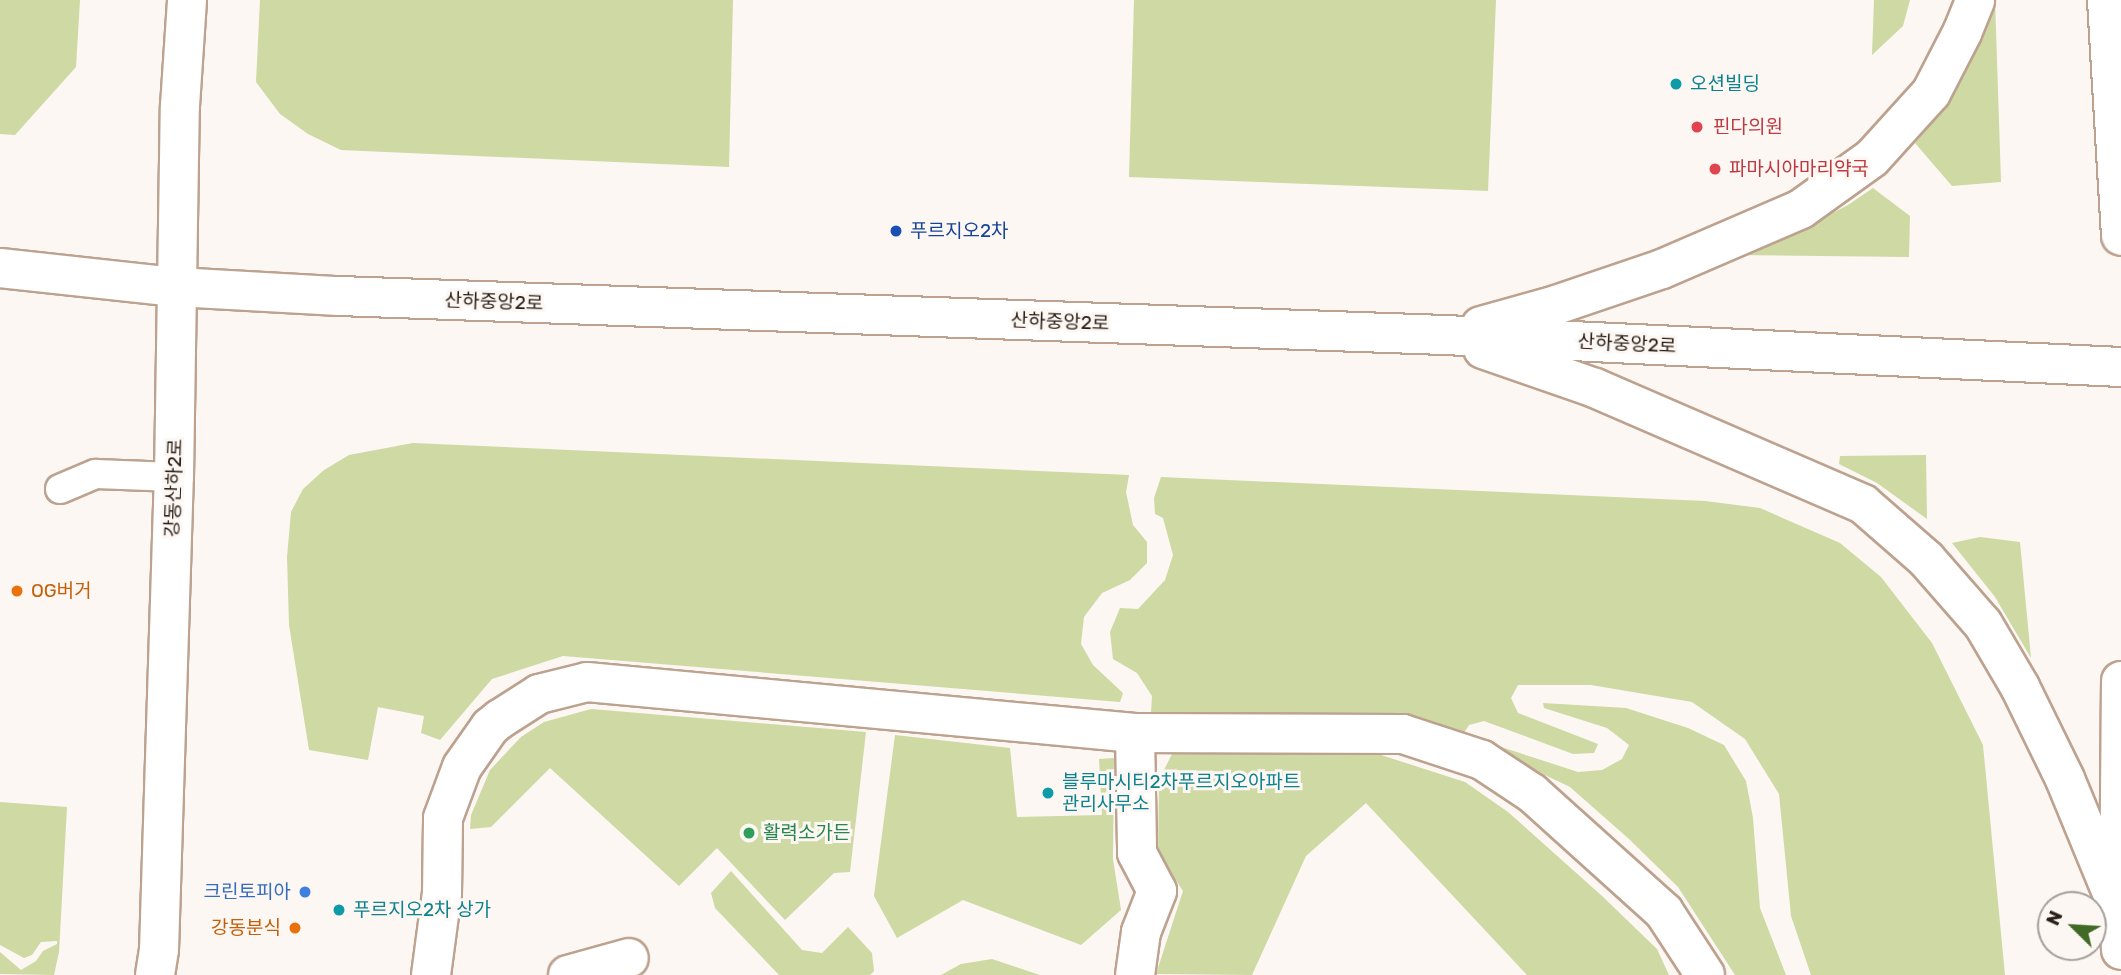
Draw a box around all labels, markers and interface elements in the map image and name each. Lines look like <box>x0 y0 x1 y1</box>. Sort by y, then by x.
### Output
place label: 오션빌딩 <box>1690 73 1760 95</box>
marker: 오션빌딩 <box>1668 76 1684 92</box>
place label: 핀다의원 <box>1713 116 1783 138</box>
marker: 핀다의원 <box>1687 117 1707 137</box>
place label: 파마시아마리약국 <box>1729 158 1869 180</box>
marker: 파마시아마리약국 <box>1707 161 1723 177</box>
place label: 푸르지오2차 <box>910 220 1009 242</box>
marker: 푸르지오2차 <box>888 223 904 239</box>
street label: 산하중앙2로 <box>444 289 544 315</box>
street label: 산하중앙2로 <box>1010 309 1110 335</box>
street label: 산하중앙2로 <box>1577 330 1677 358</box>
street label: 강동산하2로 <box>161 438 187 538</box>
place label: OG버거 <box>31 580 92 602</box>
marker: OG버거 <box>9 583 25 599</box>
place label: 블루마시티2차푸르지오아파트 관리사무소 <box>1062 771 1300 815</box>
marker: 블루마시티2차푸르지오아파트 관리사무소 <box>1040 785 1056 801</box>
place label: 활력소가든 <box>763 822 850 844</box>
marker: 활력소가든 <box>741 825 757 841</box>
place label: 크린토피아 <box>204 881 291 903</box>
marker: 크린토피아 <box>297 884 313 900</box>
north arrow <box>2037 891 2107 961</box>
place label: 푸르지오2차 상가 <box>353 899 491 921</box>
marker: 푸르지오2차 상가 <box>331 902 347 918</box>
text: N <box>2041 907 2067 929</box>
place label: 강동분식 <box>211 917 281 939</box>
marker: 강동분식 <box>287 920 303 936</box>

